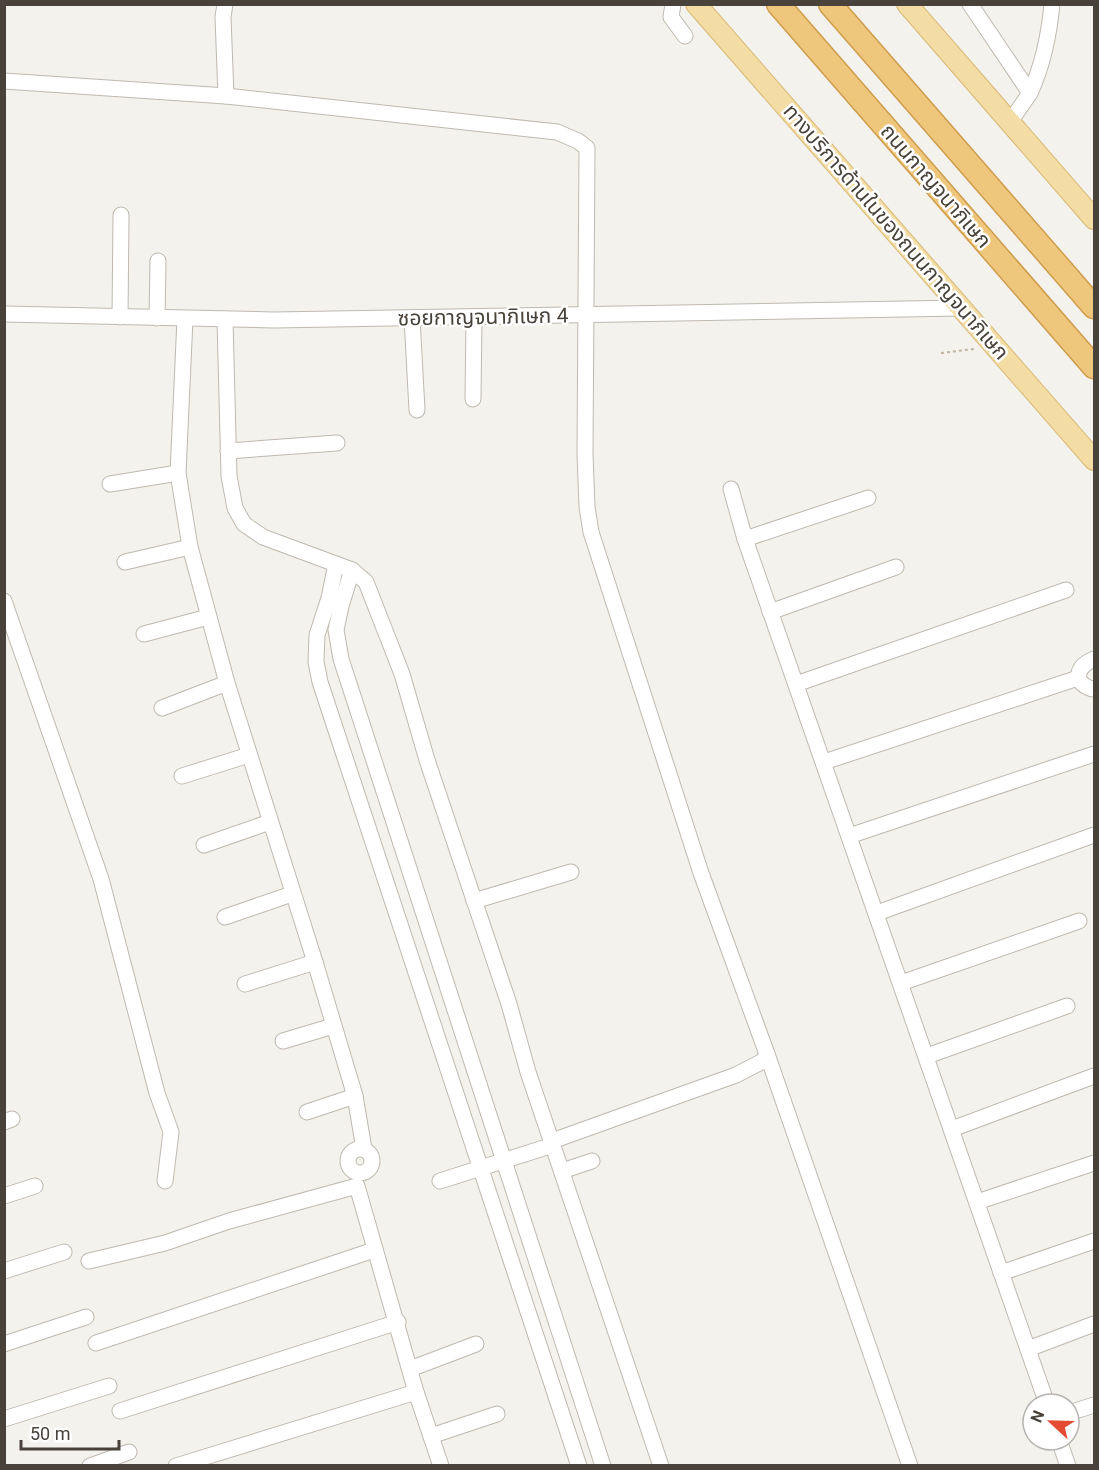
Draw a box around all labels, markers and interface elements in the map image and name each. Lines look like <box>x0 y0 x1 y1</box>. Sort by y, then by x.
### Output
street label: ทางบริการด้านในของถนนกาญจนาภิเษก <box>778 99 1014 365</box>
street label: ถนนกาญจนาภิเษก <box>876 119 996 253</box>
street label: ซอยกาญจนาภิเษก 4 <box>397 304 569 330</box>
north arrow <box>1021 1392 1081 1452</box>
text: N <box>1027 1408 1048 1425</box>
scale bar <box>21 1413 118 1451</box>
text: 50 m <box>30 1423 70 1444</box>

